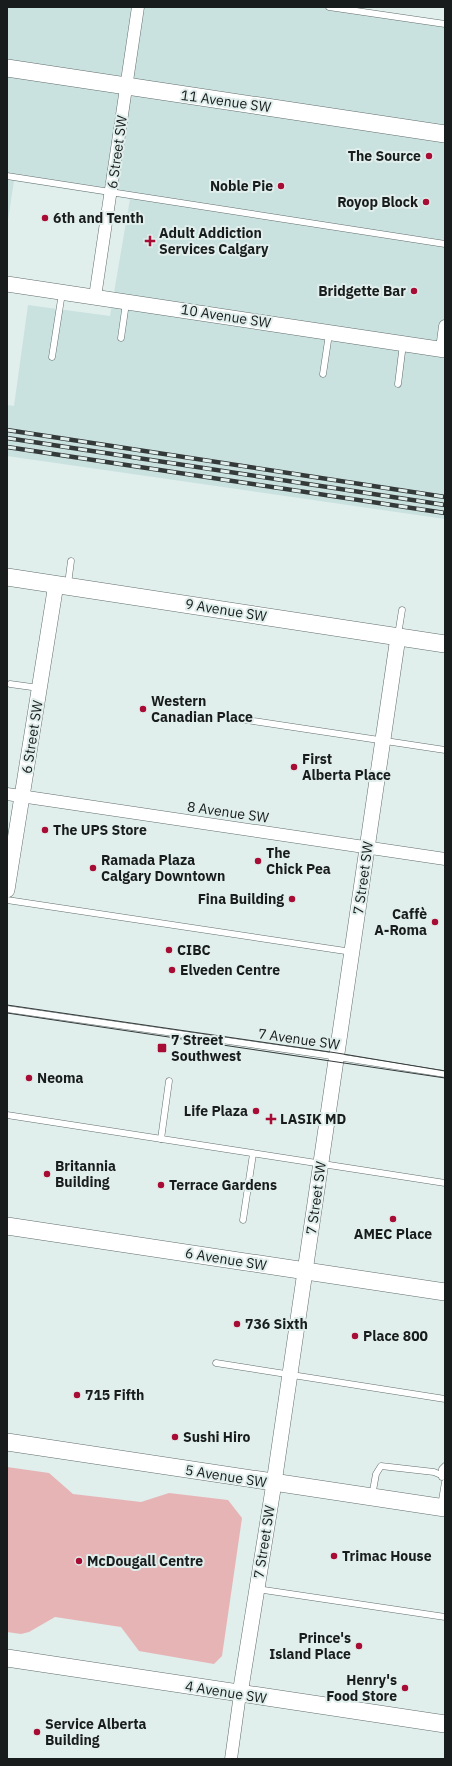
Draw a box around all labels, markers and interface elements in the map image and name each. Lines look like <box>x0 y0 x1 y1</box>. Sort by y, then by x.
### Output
street label: 11 Avenue SW <box>180 86 273 116</box>
street label: 6 Street SW <box>103 114 131 190</box>
place label: The Source <box>348 147 421 165</box>
marker: The Source <box>424 151 434 161</box>
place label: Noble Pie <box>210 177 273 195</box>
marker: Noble Pie <box>276 181 286 191</box>
place label: Royop Block <box>337 193 419 211</box>
marker: Royop Block <box>421 197 431 207</box>
place label: 6th and Tenth <box>53 209 144 227</box>
marker: 6th and Tenth <box>40 213 50 223</box>
place label: Adult Addiction Services Calgary <box>159 224 269 258</box>
marker: Adult Addiction Services Calgary <box>144 235 156 247</box>
place label: Bridgette Bar <box>318 282 406 300</box>
marker: Bridgette Bar <box>409 286 419 296</box>
street label: 10 Avenue SW <box>180 300 273 332</box>
street label: 9 Avenue SW <box>184 595 269 625</box>
place label: Western Canadian Place <box>151 692 253 726</box>
street label: 6 Street SW <box>17 698 47 775</box>
marker: Western Canadian Place <box>138 704 148 714</box>
place label: First Alberta Place <box>302 750 391 784</box>
marker: First Alberta Place <box>289 762 299 772</box>
street label: 8 Avenue SW <box>186 797 271 827</box>
place label: The UPS Store <box>53 821 147 839</box>
marker: The UPS Store <box>40 825 50 835</box>
street label: 7 Street SW <box>349 840 377 916</box>
place label: The Chick Pea <box>266 844 331 878</box>
place label: Ramada Plaza Calgary Downtown <box>101 851 225 885</box>
marker: The Chick Pea <box>253 856 263 866</box>
marker: Ramada Plaza Calgary Downtown <box>88 863 98 873</box>
place label: Fina Building <box>198 890 284 908</box>
marker: Fina Building <box>287 894 297 904</box>
place label: Caffè A-Roma <box>374 905 427 939</box>
marker: Caffè A-Roma <box>430 917 440 927</box>
place label: CIBC <box>177 941 211 959</box>
marker: CIBC <box>164 945 174 955</box>
place label: Elveden Centre <box>180 961 280 979</box>
marker: Elveden Centre <box>167 965 177 975</box>
street label: 7 Avenue SW <box>257 1024 342 1054</box>
place label: 7 Street Southwest <box>171 1031 241 1065</box>
marker: 7 Street Southwest <box>156 1042 168 1054</box>
place label: Neoma <box>37 1069 83 1087</box>
marker: Neoma <box>24 1073 34 1083</box>
place label: Life Plaza <box>184 1102 248 1120</box>
marker: Life Plaza <box>251 1106 261 1116</box>
place label: LASIK MD <box>280 1110 347 1128</box>
marker: LASIK MD <box>265 1113 277 1125</box>
place label: Britannia Building <box>55 1157 116 1191</box>
street label: 7 Street SW <box>302 1160 330 1236</box>
marker: Britannia Building <box>42 1169 52 1179</box>
place label: Terrace Gardens <box>169 1176 277 1194</box>
marker: Terrace Gardens <box>156 1180 166 1190</box>
marker: AMEC Place <box>388 1214 398 1224</box>
place label: AMEC Place <box>354 1225 432 1243</box>
street label: 6 Avenue SW <box>184 1244 269 1274</box>
place label: 736 Sixth <box>245 1315 308 1333</box>
marker: 736 Sixth <box>232 1319 242 1329</box>
place label: Place 800 <box>363 1327 428 1345</box>
marker: Place 800 <box>350 1331 360 1341</box>
place label: 715 Fifth <box>85 1386 144 1404</box>
marker: 715 Fifth <box>72 1390 82 1400</box>
place label: Sushi Hiro <box>183 1428 251 1446</box>
marker: Sushi Hiro <box>170 1432 180 1442</box>
street label: 5 Avenue SW <box>184 1461 269 1491</box>
street label: 7 Street SW <box>249 1503 279 1580</box>
place label: Trimac House <box>342 1547 432 1565</box>
marker: Trimac House <box>329 1551 339 1561</box>
place label: McDougall Centre <box>87 1552 203 1570</box>
marker: McDougall Centre <box>74 1556 84 1566</box>
place label: Prince's Island Place <box>269 1629 351 1663</box>
marker: Prince's Island Place <box>354 1641 364 1651</box>
place label: Henry's Food Store <box>326 1671 397 1705</box>
street label: 4 Avenue SW <box>184 1677 269 1707</box>
marker: Henry's Food Store <box>400 1683 410 1693</box>
place label: Service Alberta Building <box>45 1715 147 1749</box>
marker: Service Alberta Building <box>32 1727 42 1737</box>

